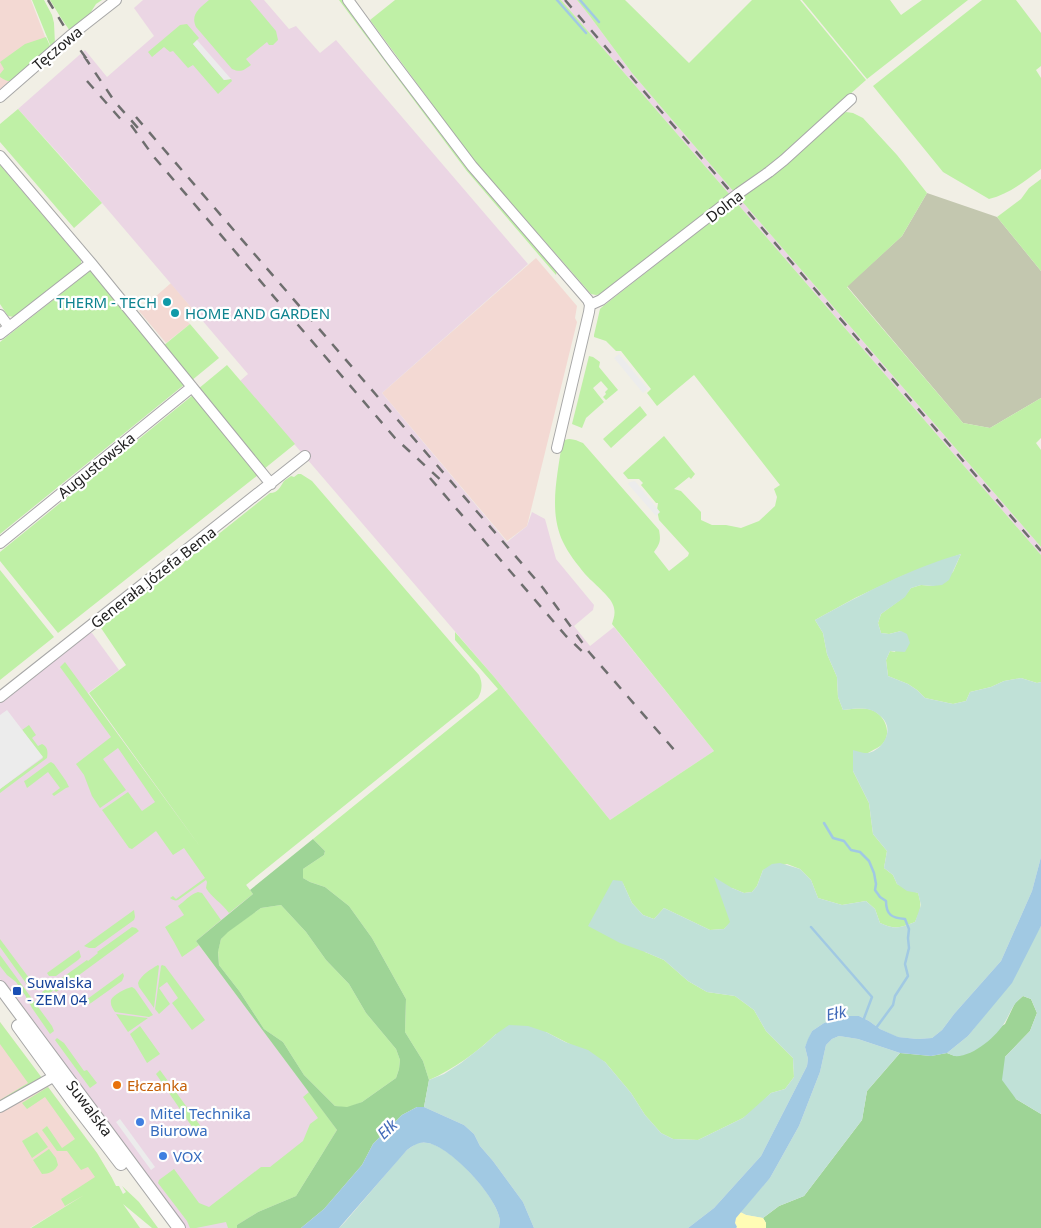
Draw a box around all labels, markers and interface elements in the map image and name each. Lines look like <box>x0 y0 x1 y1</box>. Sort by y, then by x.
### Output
street label: Tęczowa <box>28 21 86 75</box>
street label: Dolna <box>701 185 747 227</box>
place label: THERM - TECH <box>56 292 157 312</box>
marker: THERM - TECH <box>161 296 173 308</box>
place label: HOME AND GARDEN <box>185 303 330 323</box>
marker: HOME AND GARDEN <box>169 307 181 319</box>
street label: Augustowska <box>53 428 139 502</box>
street label: Generała Józefa Bema <box>86 522 220 632</box>
place label: Suwalska - ZEM 04 <box>27 972 92 1009</box>
marker: Suwalska - ZEM 04 <box>11 985 23 997</box>
water label: Ełk <box>824 1000 849 1026</box>
place label: Ełczanka <box>127 1075 188 1095</box>
street label: Suwalska <box>62 1076 118 1140</box>
marker: Ełczanka <box>111 1079 123 1091</box>
place label: Mitel Technika Biurowa <box>150 1103 251 1140</box>
water label: Ełk <box>372 1113 403 1144</box>
marker: Mitel Technika Biurowa <box>134 1116 146 1128</box>
place label: VOX <box>173 1146 202 1166</box>
marker: VOX <box>157 1150 169 1162</box>

